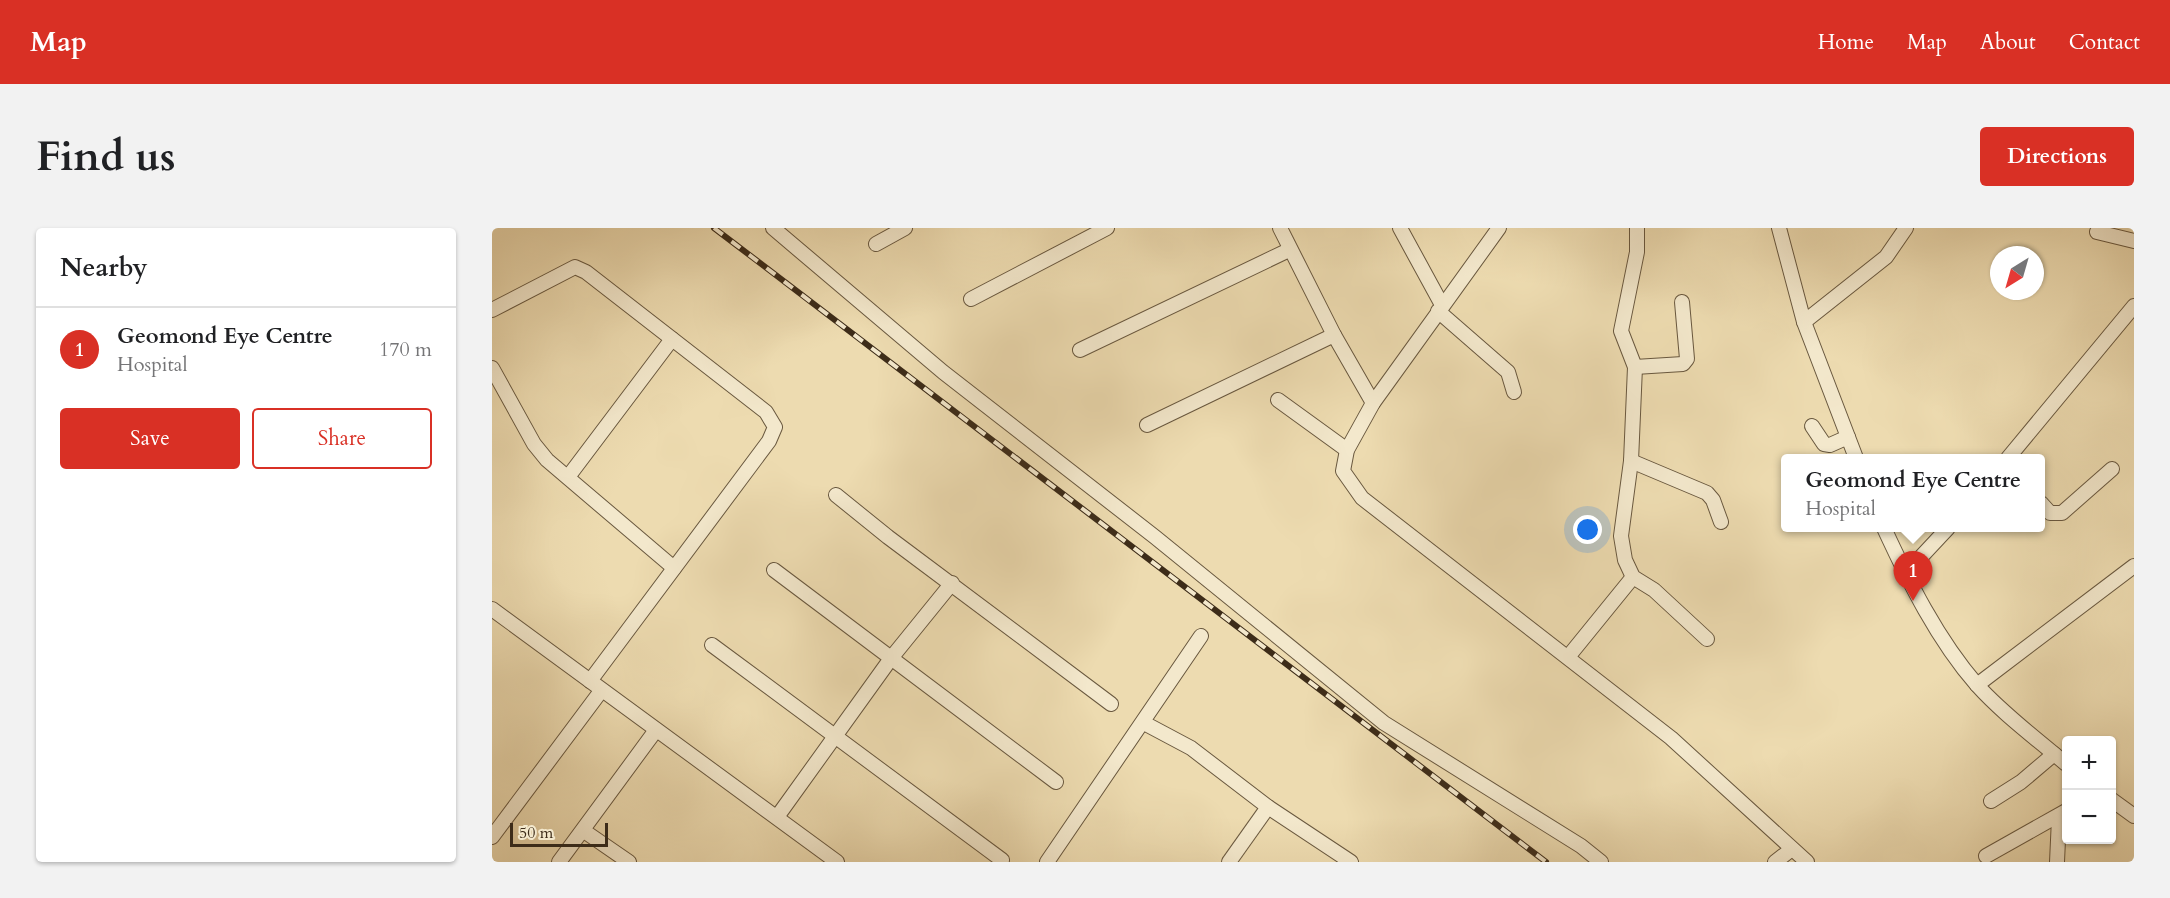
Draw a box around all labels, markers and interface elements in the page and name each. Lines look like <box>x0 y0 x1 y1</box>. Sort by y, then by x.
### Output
text: Map <box>30 23 87 61</box>
text: Home <box>1818 28 1874 57</box>
text: Map <box>1907 28 1947 57</box>
text: About <box>1980 28 2036 57</box>
text: Contact <box>2069 28 2140 57</box>
button: Directions <box>1980 127 2134 186</box>
text: Find us <box>36 128 176 185</box>
north arrow <box>1990 246 2044 300</box>
text: Nearby <box>60 250 148 285</box>
text: Geomond Eye Centre <box>117 321 333 351</box>
text: 1 <box>74 336 85 363</box>
text: 170 m <box>379 336 432 363</box>
text: Hospital <box>117 351 188 378</box>
button: Save <box>60 408 240 469</box>
button: Share <box>252 408 432 469</box>
popup <box>1781 454 2045 532</box>
text: Geomond Eye Centre <box>1805 465 2021 495</box>
text: Hospital <box>1805 495 1876 522</box>
your location <box>1573 515 1602 544</box>
pin: 1 <box>1894 552 1932 601</box>
map controls <box>2062 736 2116 844</box>
button: + <box>2062 736 2116 790</box>
button: − <box>2062 790 2116 844</box>
scale bar <box>510 820 608 848</box>
text: 50 m <box>519 822 553 844</box>

